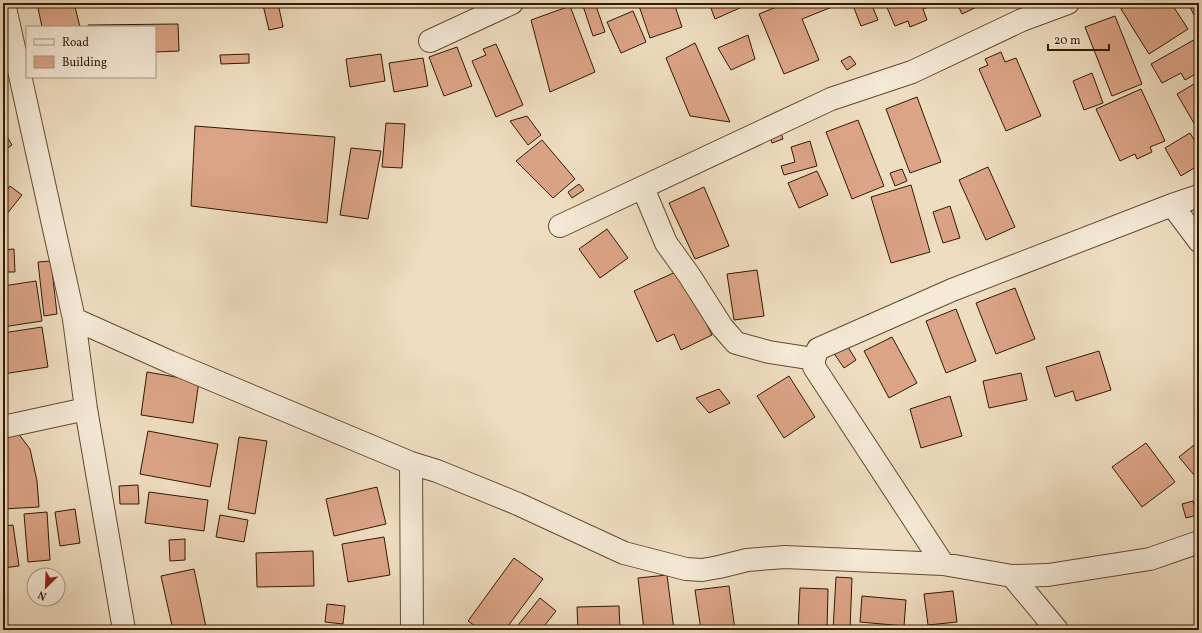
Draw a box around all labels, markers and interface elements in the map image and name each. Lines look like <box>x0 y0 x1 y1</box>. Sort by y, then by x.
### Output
legend <box>26 26 156 78</box>
scale bar <box>1048 26 1109 52</box>
text: 20 m <box>1054 33 1081 49</box>
text: Road <box>62 35 89 51</box>
text: Building <box>62 55 107 71</box>
north arrow <box>26 567 66 607</box>
text: N <box>36 586 49 603</box>

